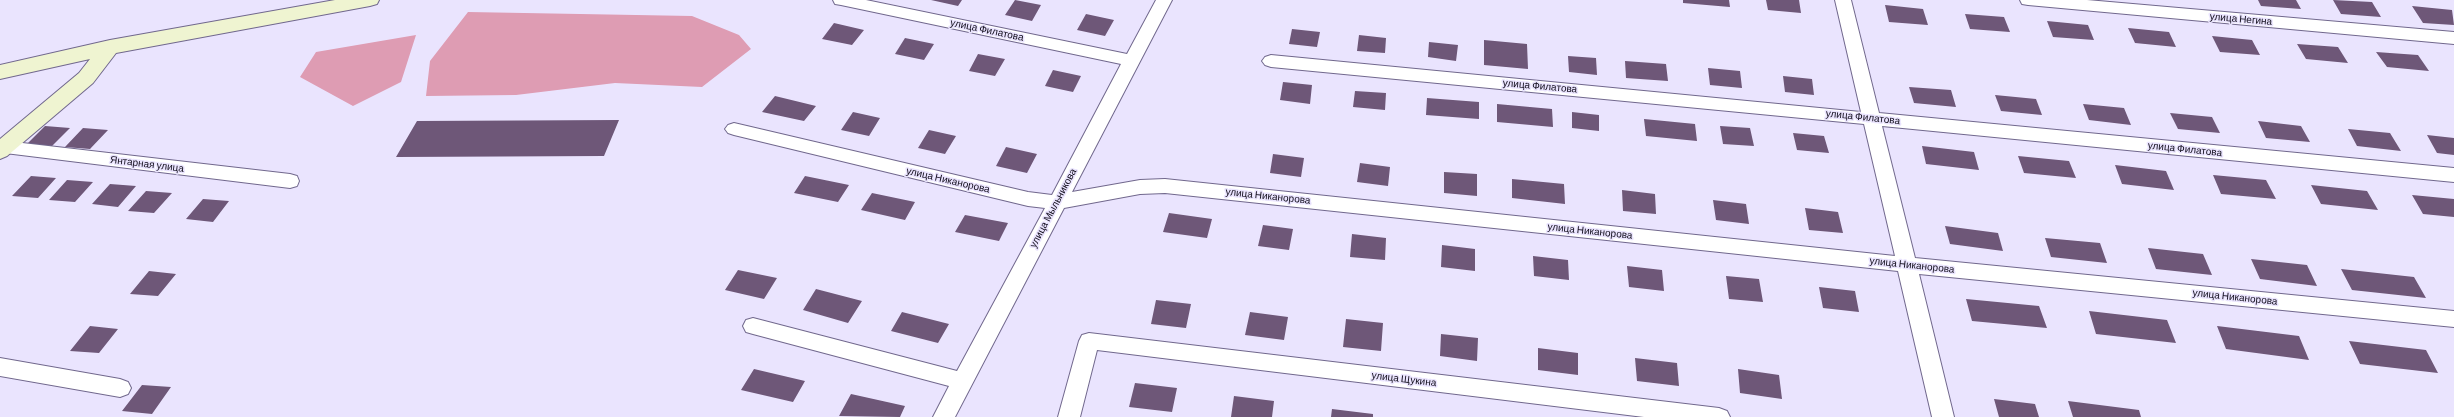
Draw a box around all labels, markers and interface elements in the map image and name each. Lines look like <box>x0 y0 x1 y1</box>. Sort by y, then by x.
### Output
street label: улица Негина <box>2209 10 2273 28</box>
street label: улица Филатова <box>949 16 1025 44</box>
street label: улица Филатова <box>1502 77 1578 95</box>
street label: улица Филатова <box>1825 107 1901 127</box>
street label: улица Филатова <box>2147 139 2223 159</box>
street label: Янтарная улица <box>109 154 185 174</box>
street label: улица Никанорова <box>905 165 991 195</box>
street label: улица Мыльникова <box>1027 166 1079 250</box>
street label: улица Никанорова <box>1225 186 1311 206</box>
street label: улица Никанорова <box>1547 221 1633 241</box>
street label: улица Никанорова <box>1869 255 1955 275</box>
street label: улица Никанорова <box>2192 287 2278 307</box>
street label: улица Щукина <box>1371 369 1437 389</box>

